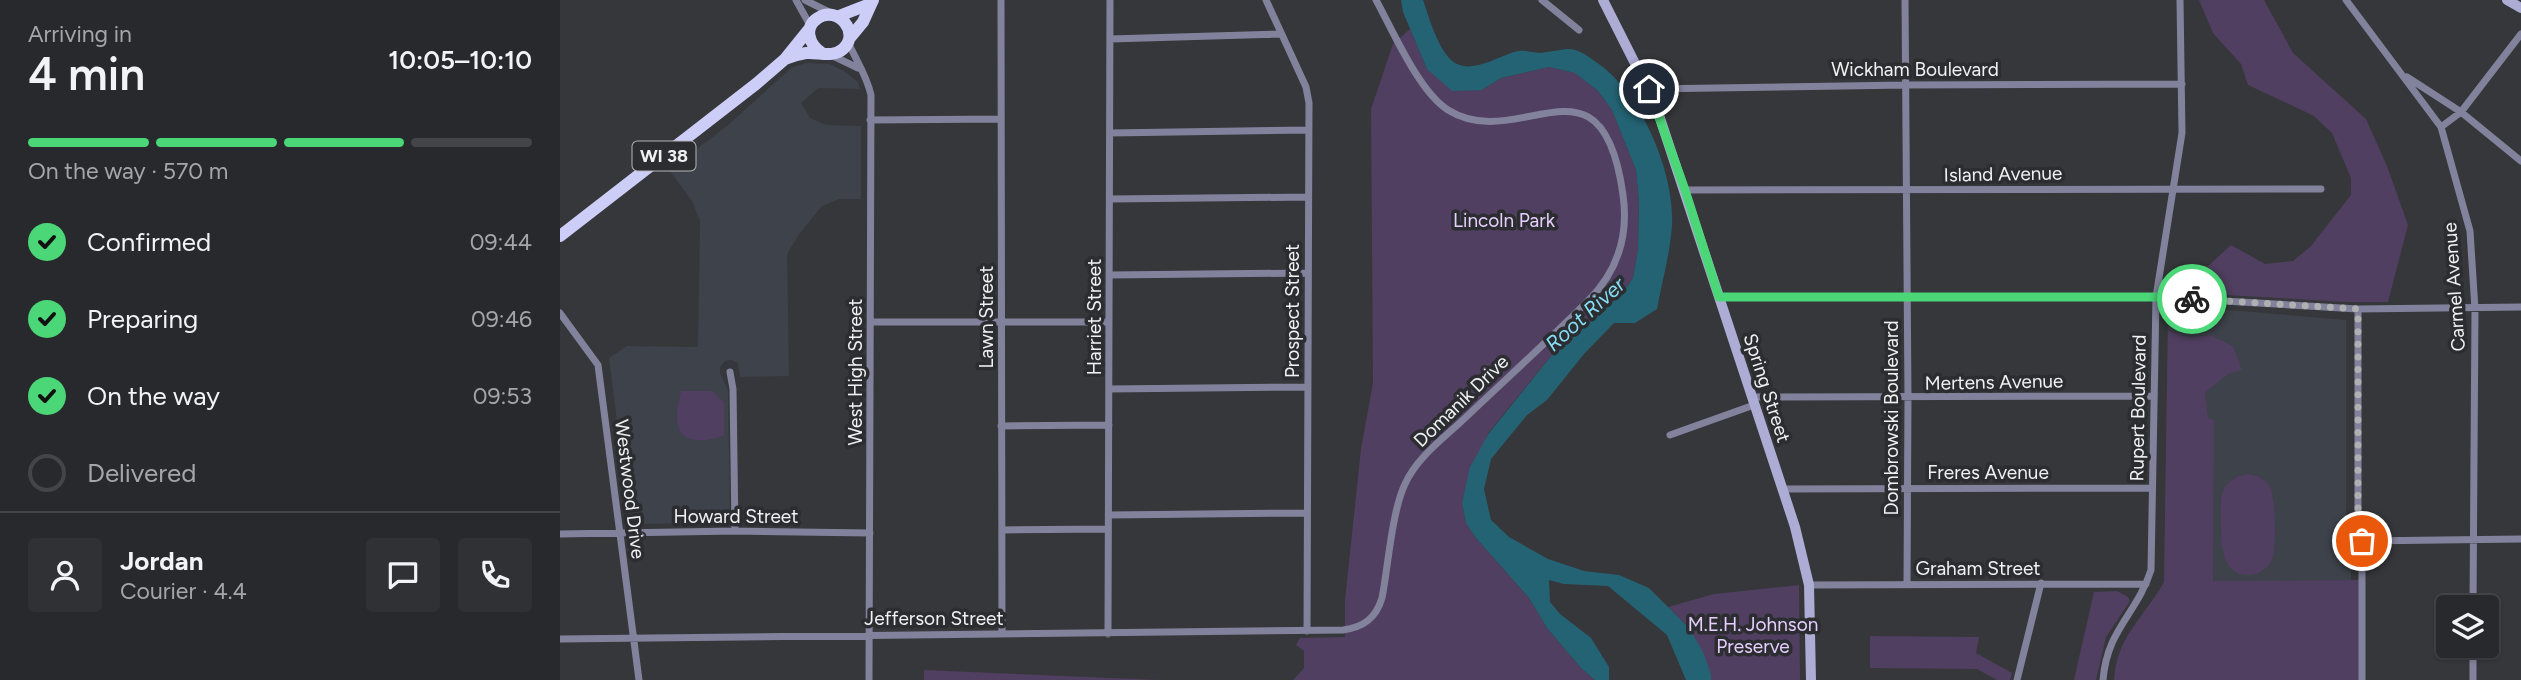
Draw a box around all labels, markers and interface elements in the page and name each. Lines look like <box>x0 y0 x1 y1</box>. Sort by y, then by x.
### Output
text: Arriving in <box>28 20 132 48</box>
text: 10:05–10:10 <box>388 44 532 76</box>
text: 4 min <box>28 46 145 102</box>
street label: Wickham Boulevard <box>1831 58 1999 81</box>
pin <box>1619 59 1679 119</box>
icon: home <box>1630 70 1668 108</box>
road number: WI 38 <box>632 141 696 170</box>
text: On the way · 570 m <box>28 157 228 185</box>
street label: Island Avenue <box>1944 161 2062 187</box>
park label: Lincoln Park <box>1453 209 1556 232</box>
street label: Carmel Avenue <box>2438 222 2470 352</box>
icon: check <box>28 223 66 261</box>
text: Confirmed <box>87 226 211 258</box>
text: 09:44 <box>470 228 532 256</box>
street label: Prospect Street <box>1281 244 1304 378</box>
street label: Harriet Street <box>1083 259 1106 375</box>
courier <box>2157 264 2227 334</box>
street label: Lawn Street <box>975 266 998 368</box>
water label: Root River <box>1540 271 1630 356</box>
icon: bike <box>2173 280 2211 318</box>
street label: West High Street <box>844 299 867 445</box>
icon: check <box>28 300 66 338</box>
text: Preparing <box>87 303 198 335</box>
text: 09:46 <box>471 305 532 333</box>
street label: Dombrowski Boulevard <box>1880 320 1903 516</box>
street label: Spring Street <box>1739 331 1795 445</box>
street label: Rupert Boulevard <box>2125 334 2151 482</box>
street label: Domanik Drive <box>1409 350 1513 452</box>
street label: Mertens Avenue <box>1924 369 2064 395</box>
icon: check <box>28 377 66 415</box>
text: On the way <box>87 380 220 412</box>
text: 09:53 <box>473 382 532 410</box>
street label: Westwood Drive <box>610 418 650 560</box>
text: Delivered <box>87 457 196 489</box>
street label: Freres Avenue <box>1927 461 2049 484</box>
street label: Howard Street <box>674 505 798 528</box>
pin <box>2332 511 2392 571</box>
icon: bag <box>2343 522 2381 560</box>
button: person <box>28 538 102 612</box>
button: chat <box>366 538 440 612</box>
button: phone <box>458 538 532 612</box>
text: Jordan <box>120 545 203 577</box>
street label: Graham Street <box>1916 557 2040 580</box>
text: Courier · 4.4 <box>120 577 247 605</box>
map controls <box>2436 595 2499 658</box>
button: layers <box>2436 595 2499 658</box>
street label: Jefferson Street <box>864 607 1004 630</box>
park label: M.E.H. Johnson Preserve <box>1688 613 1818 658</box>

